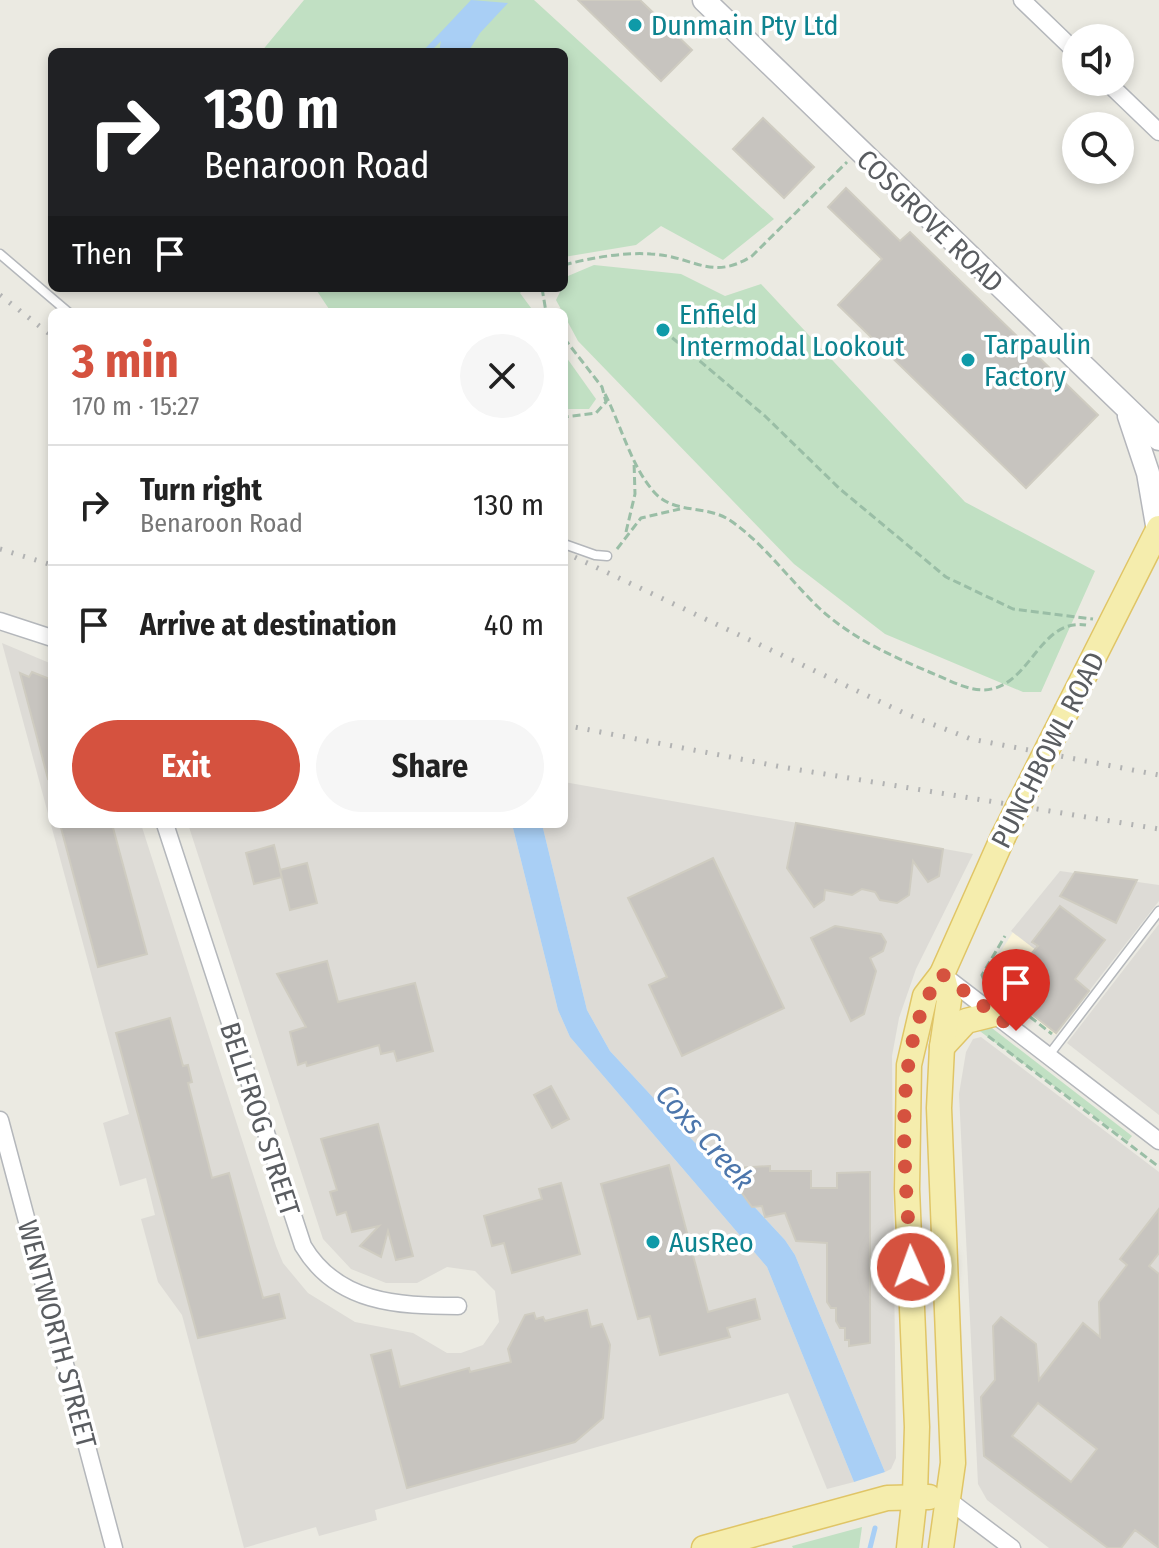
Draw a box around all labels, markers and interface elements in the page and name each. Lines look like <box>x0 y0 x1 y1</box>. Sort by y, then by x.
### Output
place label: Dunmain Pty Ltd <box>651 9 838 42</box>
marker: Dunmain Pty Ltd <box>626 16 644 34</box>
map controls <box>1062 24 1134 184</box>
button: sound <box>1062 24 1134 96</box>
text: 130 m <box>204 76 339 143</box>
icon: right <box>72 80 176 184</box>
button: search <box>1062 112 1134 184</box>
street label: COSGROVE ROAD <box>850 143 1010 299</box>
text: Benaroon Road <box>204 144 430 188</box>
icon: arrive <box>148 232 192 276</box>
text: Then <box>72 236 132 272</box>
place label: Enfield Intermodal Lookout <box>679 298 906 363</box>
marker: Enfield Intermodal Lookout <box>654 321 672 339</box>
place label: Tarpaulin Factory <box>984 328 1091 393</box>
text: 3 min <box>72 332 179 390</box>
button: close <box>460 334 544 418</box>
marker: Tarpaulin Factory <box>959 351 977 369</box>
text: 170 m · 15:27 <box>72 391 199 422</box>
text: Turn right <box>140 472 262 508</box>
icon: right <box>72 483 116 527</box>
text: 130 m <box>473 487 544 523</box>
text: Benaroon Road <box>140 508 303 539</box>
icon: arrive <box>72 603 116 647</box>
text: Arrive at destination <box>140 607 397 643</box>
text: 40 m <box>484 607 544 643</box>
street label: PUNCHBOWL ROAD <box>984 647 1112 853</box>
button: Exit <box>72 720 300 812</box>
button: Share <box>316 720 544 812</box>
pin <box>982 949 1050 1031</box>
icon: arrive <box>994 961 1038 1005</box>
street label: BELLFROG STREET <box>213 1018 307 1220</box>
water label: Coxs Creek <box>648 1077 762 1197</box>
street label: WENTWORTH STREET <box>11 1216 103 1452</box>
position arrow <box>869 1225 953 1309</box>
place label: AusReo <box>669 1226 754 1259</box>
marker: AusReo <box>644 1233 662 1251</box>

